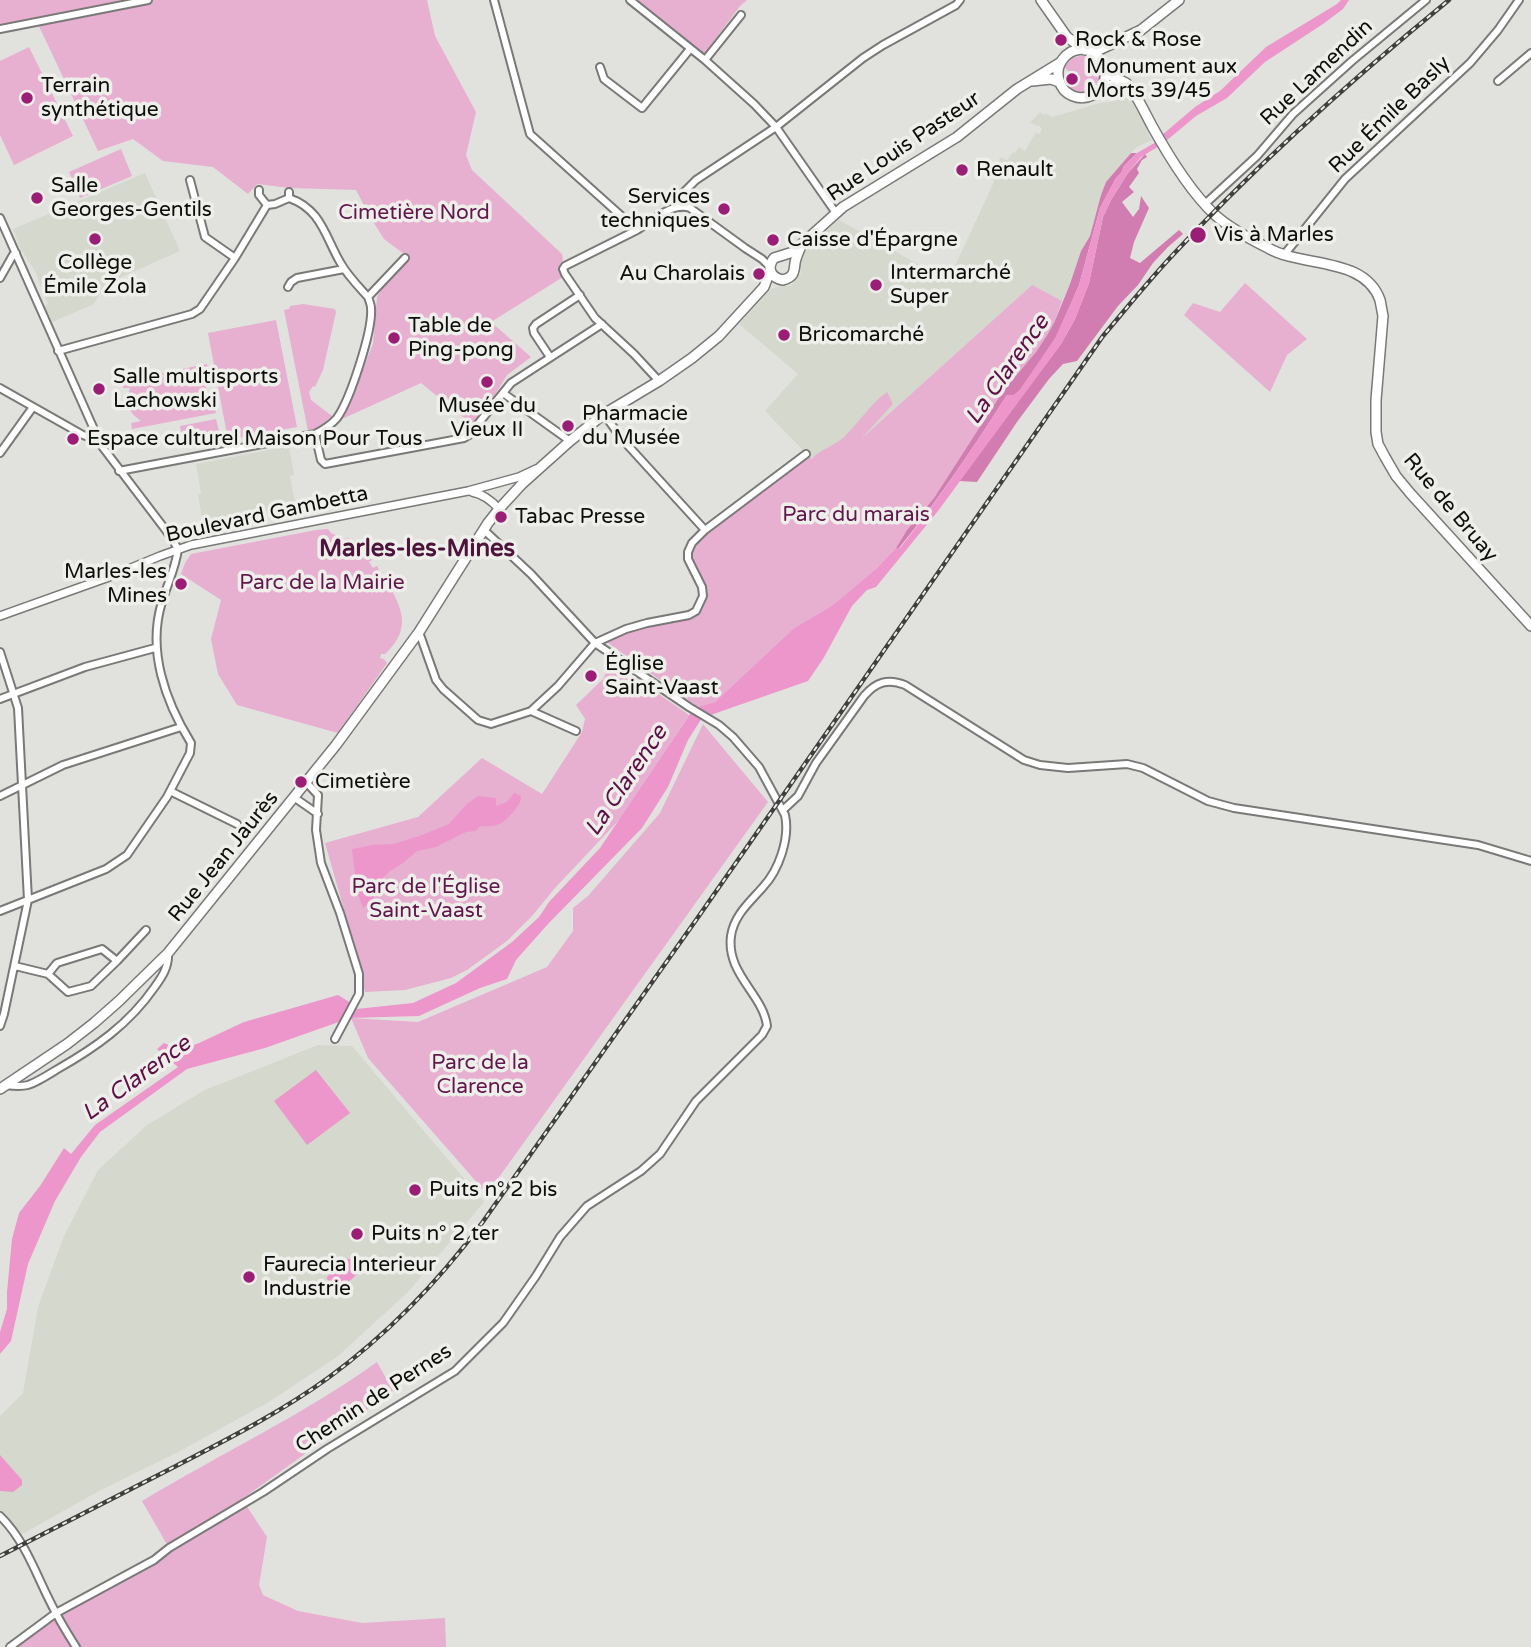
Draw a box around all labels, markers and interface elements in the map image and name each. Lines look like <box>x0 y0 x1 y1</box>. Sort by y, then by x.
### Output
street label: Rue Lamendin <box>1256 15 1378 131</box>
place label: Rock & Rose <box>1075 27 1201 53</box>
marker: Rock & Rose <box>1053 32 1069 48</box>
street label: Rue Émile Basly <box>1324 51 1456 179</box>
place label: Monument aux Morts 39/45 <box>1086 54 1237 104</box>
marker: Monument aux Morts 39/45 <box>1064 71 1080 87</box>
place label: Terrain synthétique <box>41 73 159 123</box>
street label: Rue Louis Pasteur <box>823 86 985 208</box>
marker: Terrain synthétique <box>19 90 35 106</box>
place label: Renault <box>976 157 1053 183</box>
marker: Renault <box>954 162 970 178</box>
place label: Salle Georges-Gentils <box>51 173 212 223</box>
place label: Services techniques <box>600 184 710 234</box>
marker: Salle Georges-Gentils <box>29 190 45 206</box>
park label: Cimetière Nord <box>338 200 490 226</box>
marker: Services techniques <box>716 201 732 217</box>
place label: Vis à Marles <box>1214 222 1334 248</box>
marker: Vis à Marles <box>1188 225 1208 245</box>
place label: Caisse d'Épargne <box>787 227 958 253</box>
marker: Collège Émile Zola <box>87 231 103 247</box>
marker: Caisse d'Épargne <box>765 232 781 248</box>
place label: Collège Émile Zola <box>43 250 147 300</box>
place label: Intermarché Super <box>890 260 1011 310</box>
place label: Au Charolais <box>619 261 745 287</box>
marker: Au Charolais <box>751 266 767 282</box>
marker: Intermarché Super <box>868 277 884 293</box>
water label: La Clarence <box>960 310 1056 430</box>
place label: Table de Ping-pong <box>408 313 514 363</box>
place label: Bricomarché <box>798 322 924 348</box>
marker: Bricomarché <box>776 327 792 343</box>
marker: Table de Ping-pong <box>386 330 402 346</box>
place label: Salle multisports Lachowski <box>113 364 278 414</box>
marker: Musée du Vieux II <box>479 374 495 390</box>
marker: Salle multisports Lachowski <box>91 381 107 397</box>
place label: Musée du Vieux II <box>438 393 536 443</box>
place label: Pharmacie du Musée <box>582 401 688 451</box>
marker: Pharmacie du Musée <box>560 418 576 434</box>
place label: Espace culturel Maison Pour Tous <box>87 426 423 452</box>
marker: Espace culturel Maison Pour Tous <box>65 431 81 447</box>
street label: Rue de Bruay <box>1397 449 1503 567</box>
street label: Boulevard Gambetta <box>164 481 370 549</box>
park label: Parc du marais <box>782 502 930 528</box>
place label: Tabac Presse <box>515 504 645 530</box>
marker: Tabac Presse <box>493 509 509 525</box>
district label: Marles-les-Mines <box>319 536 515 564</box>
place label: Marles-les Mines <box>64 559 167 609</box>
park label: Parc de la Mairie <box>239 570 405 596</box>
marker: Marles-les Mines <box>173 576 189 592</box>
place label: Église Saint-Vaast <box>605 651 718 701</box>
marker: Église Saint-Vaast <box>583 668 599 684</box>
water label: La Clarence <box>580 720 674 842</box>
place label: Cimetière <box>315 769 411 795</box>
marker: Cimetière <box>293 774 309 790</box>
street label: Rue Jean Jaurès <box>164 787 284 927</box>
park label: Parc de l'Église Saint-Vaast <box>351 874 501 924</box>
water label: La Clarence <box>77 1030 197 1128</box>
park label: Parc de la Clarence <box>431 1050 529 1100</box>
place label: Puits n° 2 bis <box>429 1177 557 1203</box>
marker: Puits n° 2 bis <box>407 1182 423 1198</box>
place label: Puits n° 2 ter <box>371 1221 499 1247</box>
marker: Puits n° 2 ter <box>349 1226 365 1242</box>
place label: Faurecia Interieur Industrie <box>263 1252 436 1302</box>
marker: Faurecia Interieur Industrie <box>241 1269 257 1285</box>
street label: Chemin de Pernes <box>291 1339 457 1459</box>

